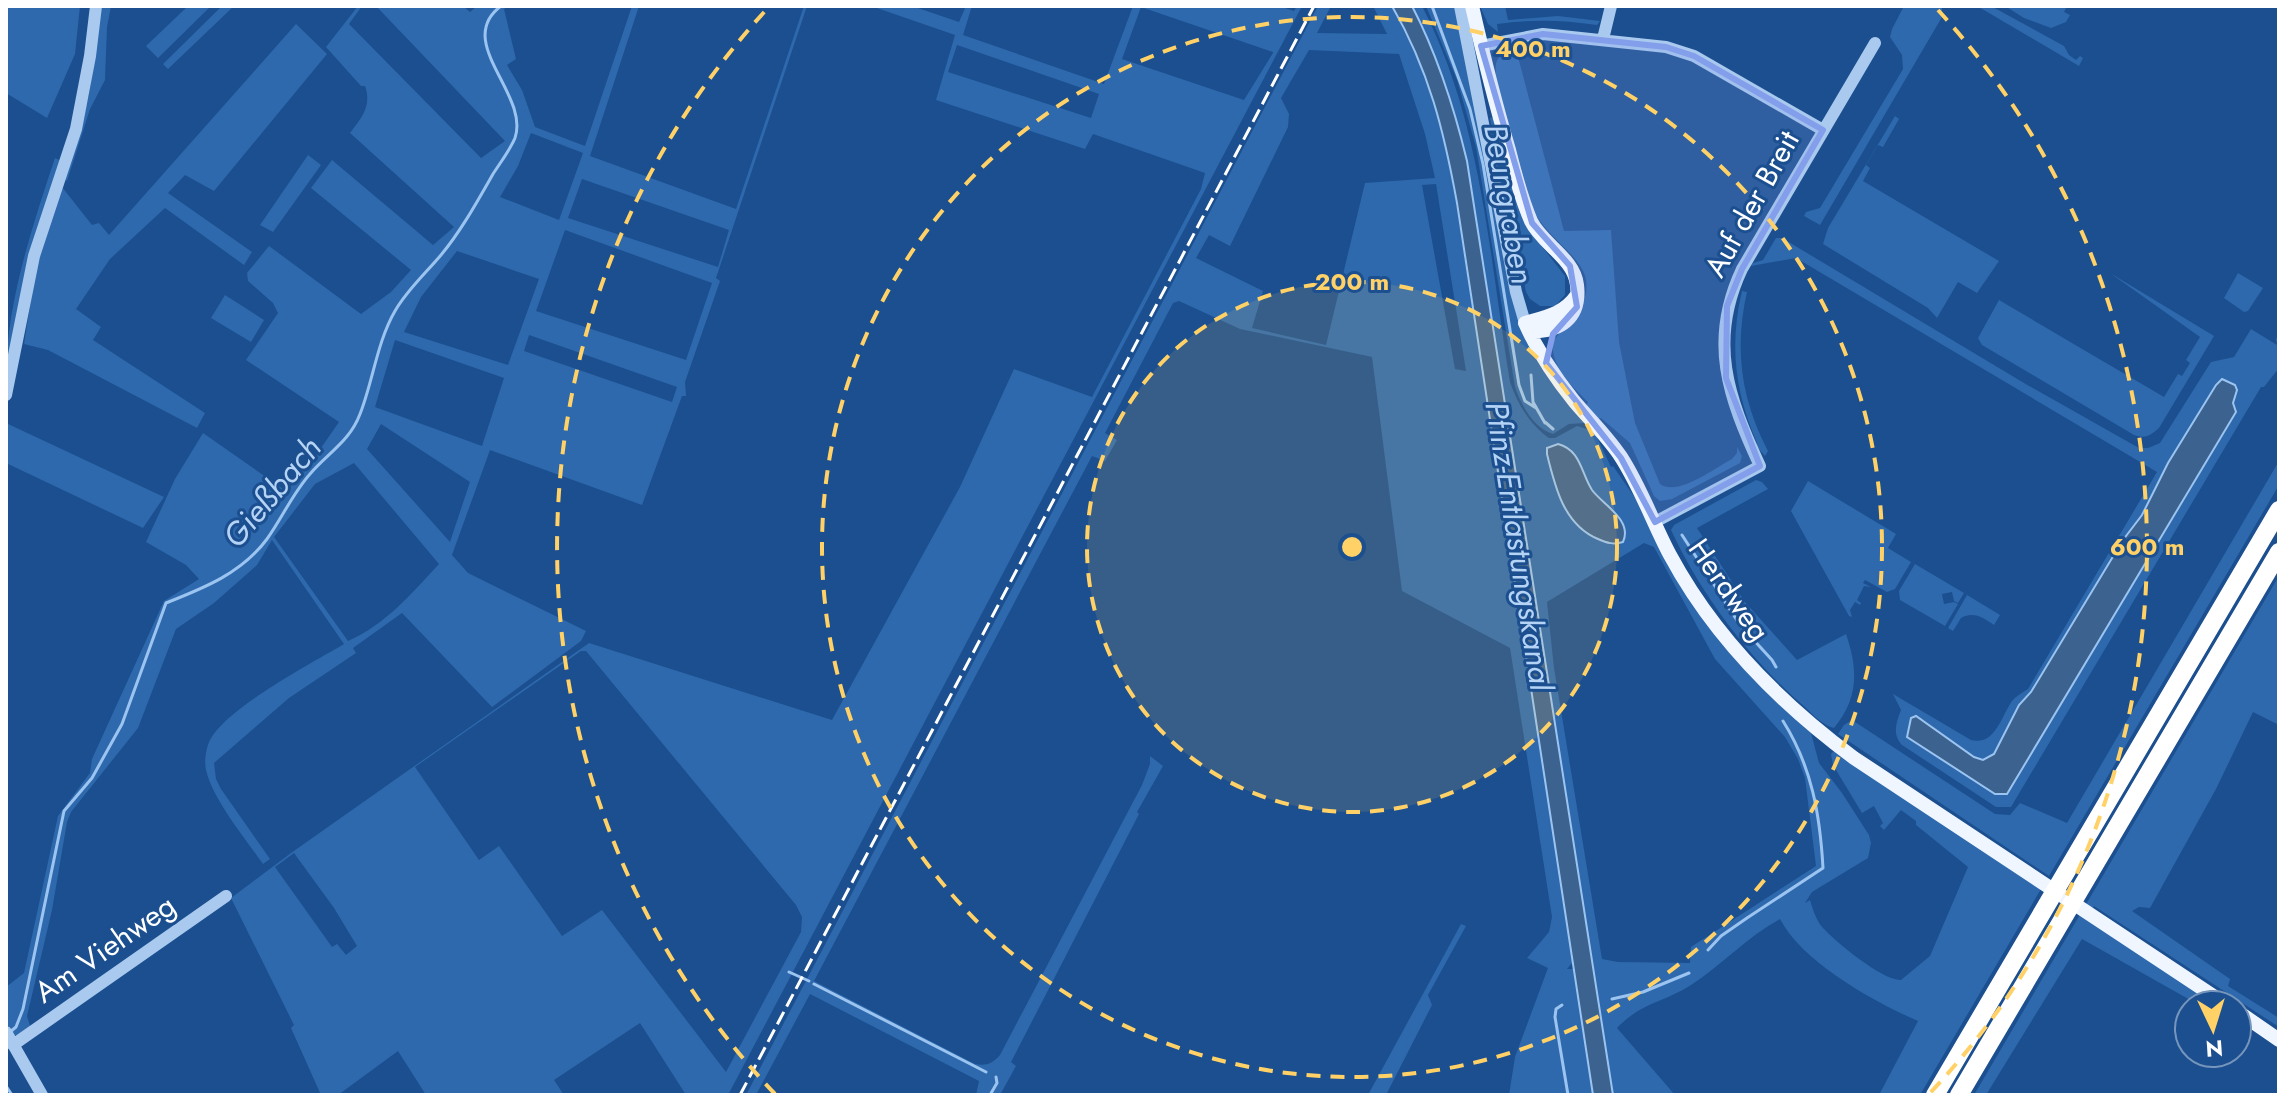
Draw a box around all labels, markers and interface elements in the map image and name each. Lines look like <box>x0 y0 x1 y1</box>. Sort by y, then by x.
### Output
text: 400 m <box>1495 31 1571 66</box>
water label: Beungraben <box>1472 120 1546 288</box>
street label: Auf der Breit <box>1694 122 1810 285</box>
text: 200 m <box>1315 264 1389 299</box>
water label: Pfinz-Entlastungskanal <box>1473 398 1565 696</box>
water label: Gießbach <box>212 426 332 558</box>
text: 600 m <box>2110 529 2184 564</box>
street label: Herdweg <box>1678 530 1781 650</box>
centre of rings <box>1338 533 1366 561</box>
street label: Am Viehweg <box>25 884 184 1013</box>
north arrow <box>2173 989 2253 1069</box>
text: N <box>2205 1032 2224 1066</box>

